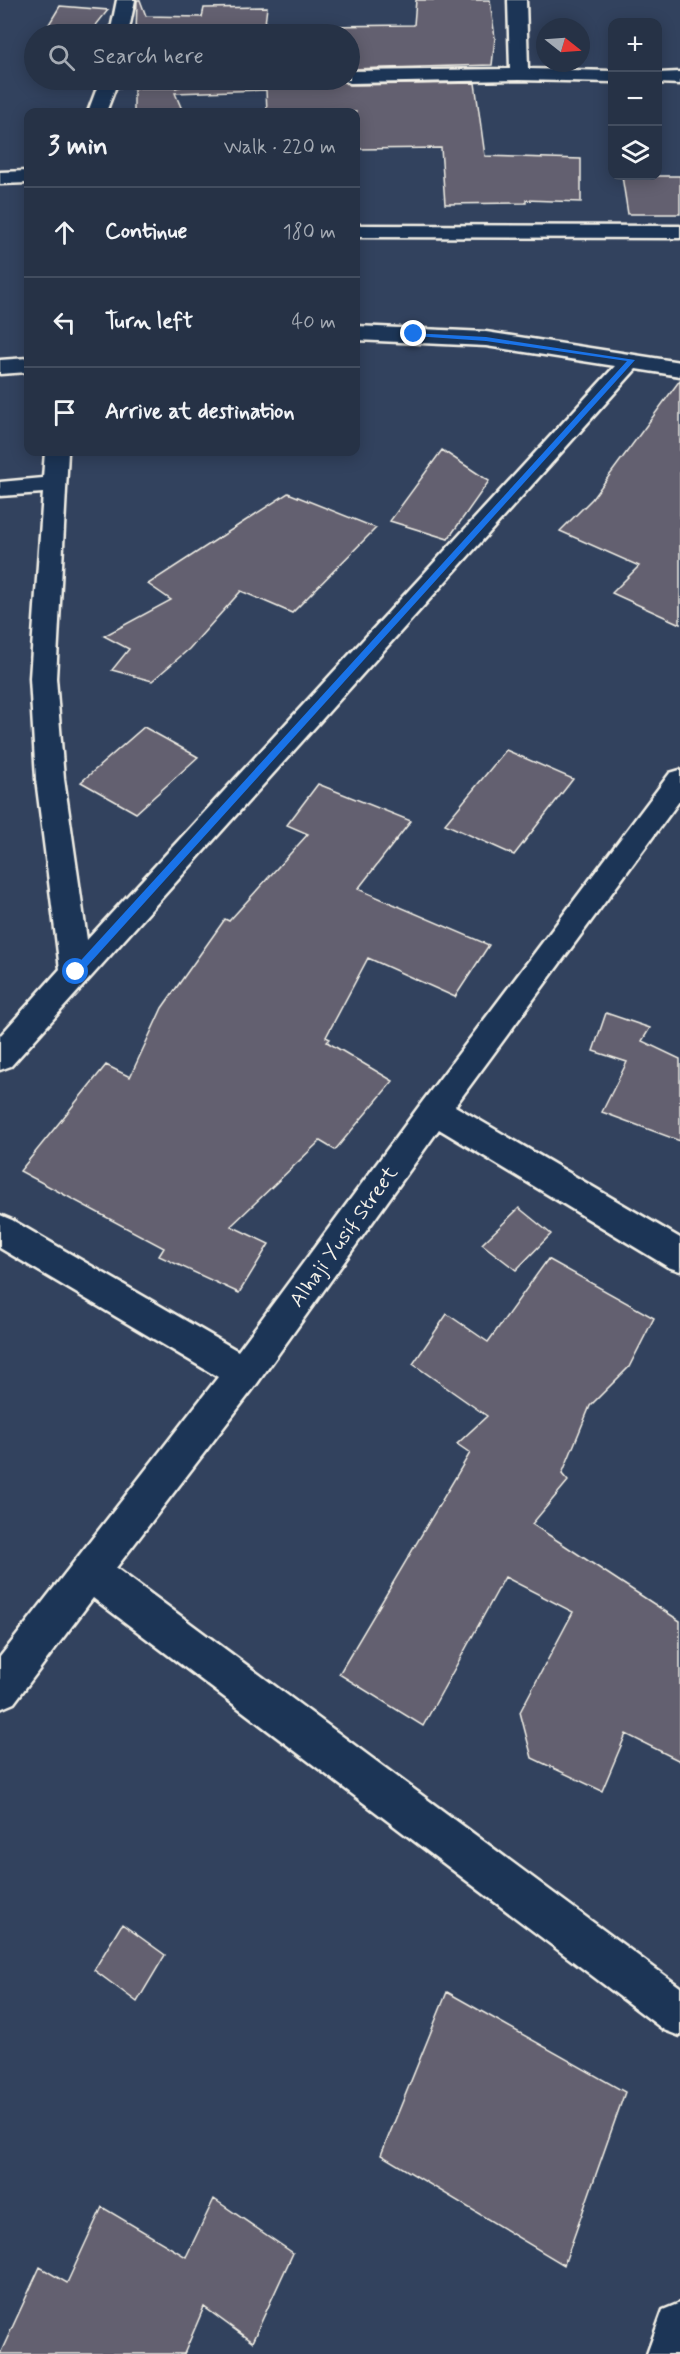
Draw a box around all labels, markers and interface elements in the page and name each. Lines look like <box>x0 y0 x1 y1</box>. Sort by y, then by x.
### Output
north arrow <box>536 18 590 72</box>
map controls <box>608 18 662 180</box>
button: + <box>608 18 662 72</box>
search box <box>24 24 360 90</box>
icon: search <box>45 41 78 74</box>
text: Search here <box>93 43 204 71</box>
button: − <box>608 72 662 126</box>
button: layers <box>608 126 662 180</box>
text: 3 min <box>48 130 108 164</box>
text: Walk · 220 m <box>224 134 336 161</box>
icon: ahead <box>48 216 81 249</box>
text: Continue <box>105 218 187 246</box>
text: 180 m <box>283 219 336 246</box>
icon: left <box>48 306 81 339</box>
text: Turn left <box>105 308 193 336</box>
text: 40 m <box>292 309 336 336</box>
route end <box>400 320 426 346</box>
icon: arrive <box>48 396 81 429</box>
text: Arrive at destination <box>105 398 295 426</box>
route start <box>62 958 88 984</box>
street label: Alhaji Yusif Street <box>283 1160 405 1313</box>

